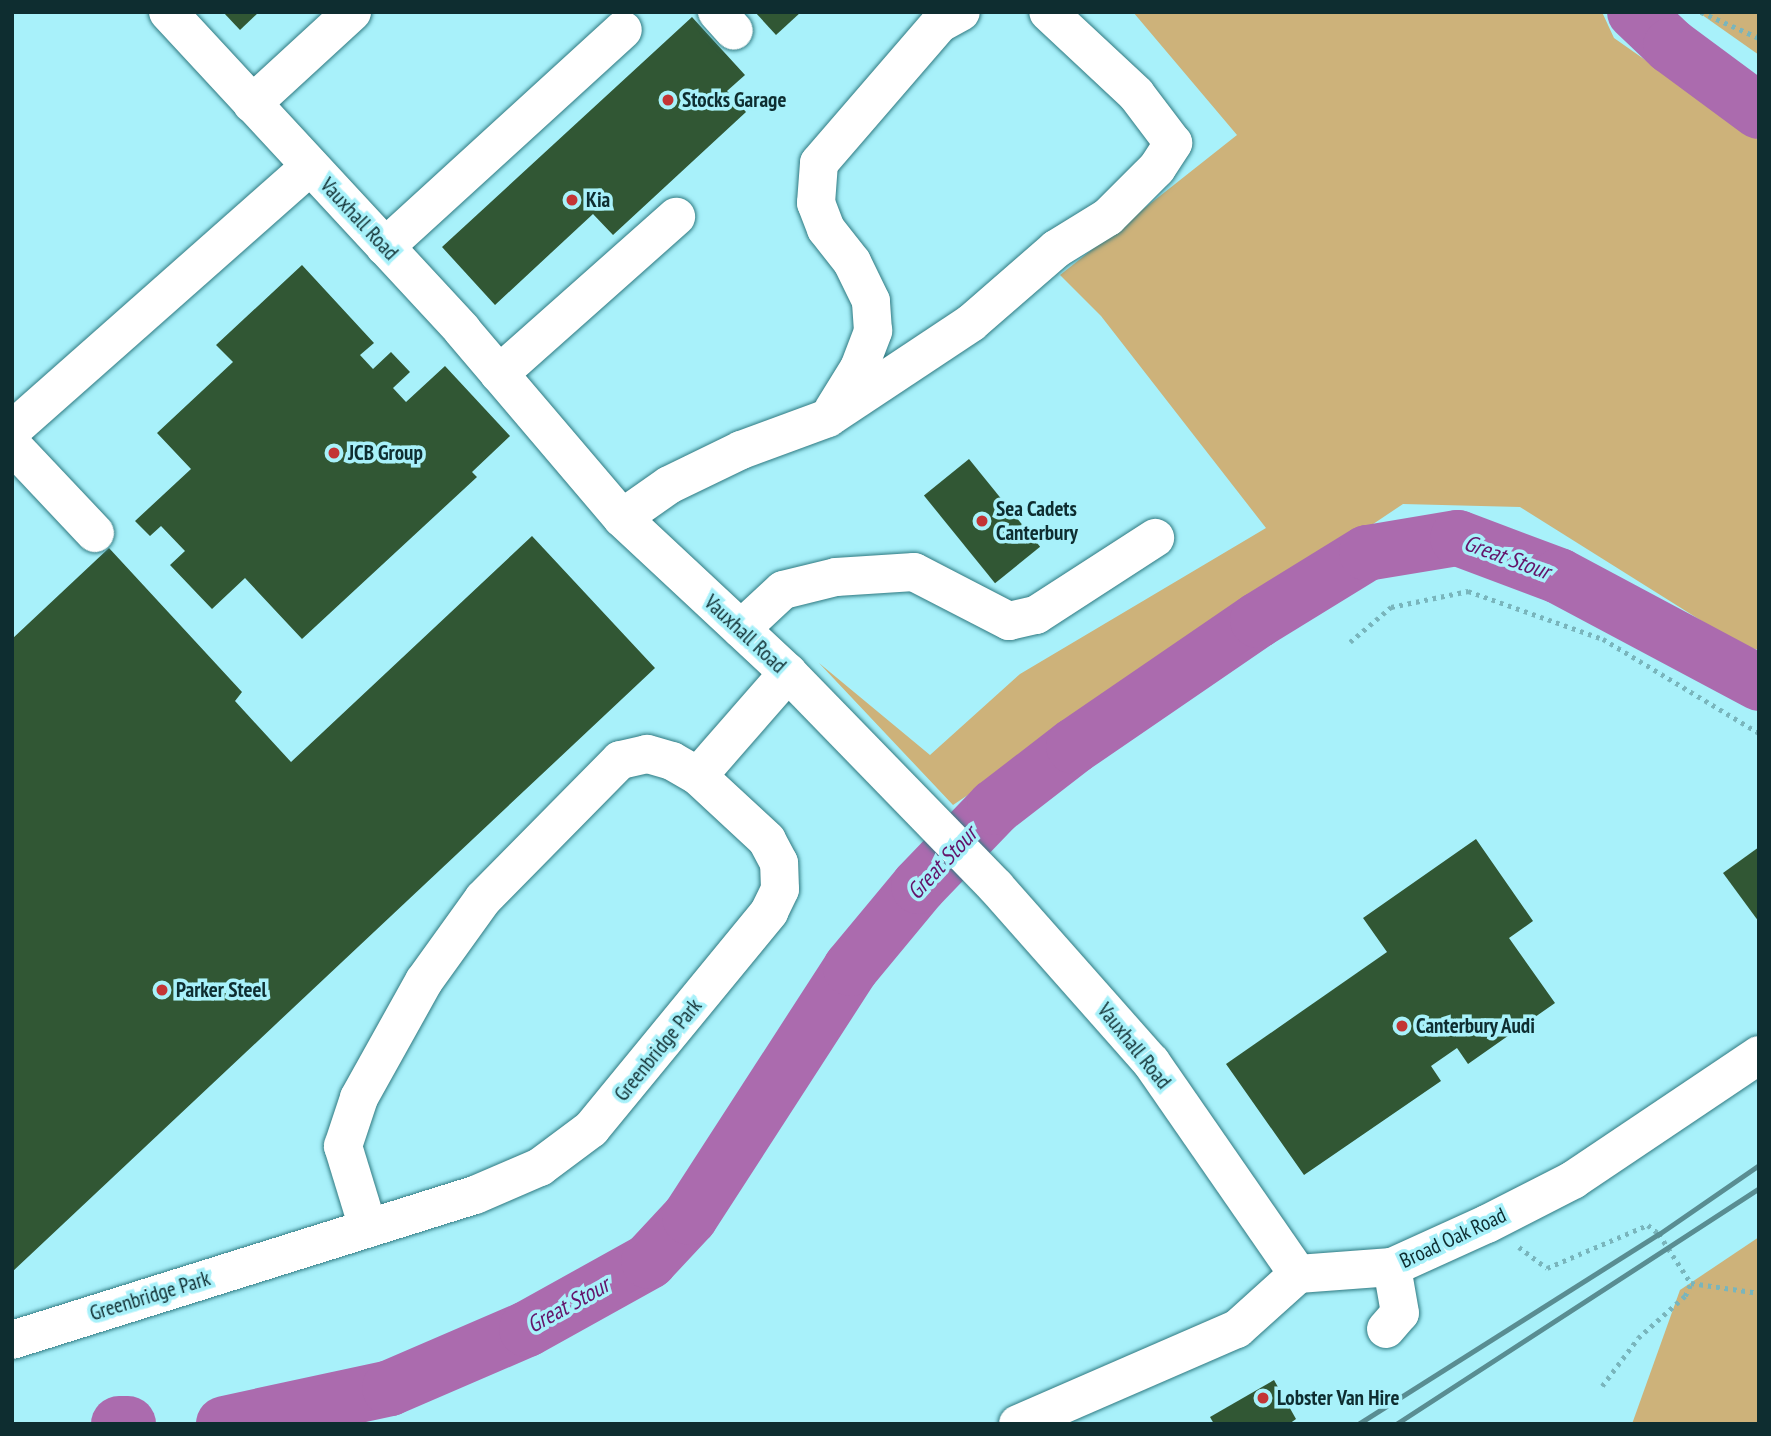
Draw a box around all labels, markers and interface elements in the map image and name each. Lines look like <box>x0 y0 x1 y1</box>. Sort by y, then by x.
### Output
place label: Stocks Garage <box>682 87 787 113</box>
marker: Stocks Garage <box>660 92 676 108</box>
street label: Vauxhall Road <box>315 173 403 265</box>
place label: Kia <box>586 187 610 213</box>
marker: Kia <box>564 192 580 208</box>
place label: JCB Group <box>348 440 423 466</box>
marker: JCB Group <box>326 445 342 461</box>
place label: Sea Cadets Canterbury <box>996 496 1078 546</box>
marker: Sea Cadets Canterbury <box>974 513 990 529</box>
water label: Great Stour <box>1460 529 1554 585</box>
street label: Vauxhall Road <box>699 590 791 678</box>
water label: Great Stour <box>901 821 983 905</box>
place label: Parker Steel <box>176 977 267 1003</box>
marker: Parker Steel <box>154 982 170 998</box>
street label: Greenbridge Park <box>609 994 707 1106</box>
street label: Vauxhall Road <box>1092 998 1176 1094</box>
place label: Canterbury Audi <box>1416 1013 1536 1039</box>
marker: Canterbury Audi <box>1394 1018 1410 1034</box>
street label: Broad Oak Road <box>1396 1202 1510 1274</box>
street label: Greenbridge Park <box>87 1266 213 1326</box>
water label: Great Stour <box>522 1271 614 1339</box>
place label: Lobster Van Hire <box>1277 1385 1400 1411</box>
marker: Lobster Van Hire <box>1255 1390 1271 1406</box>

